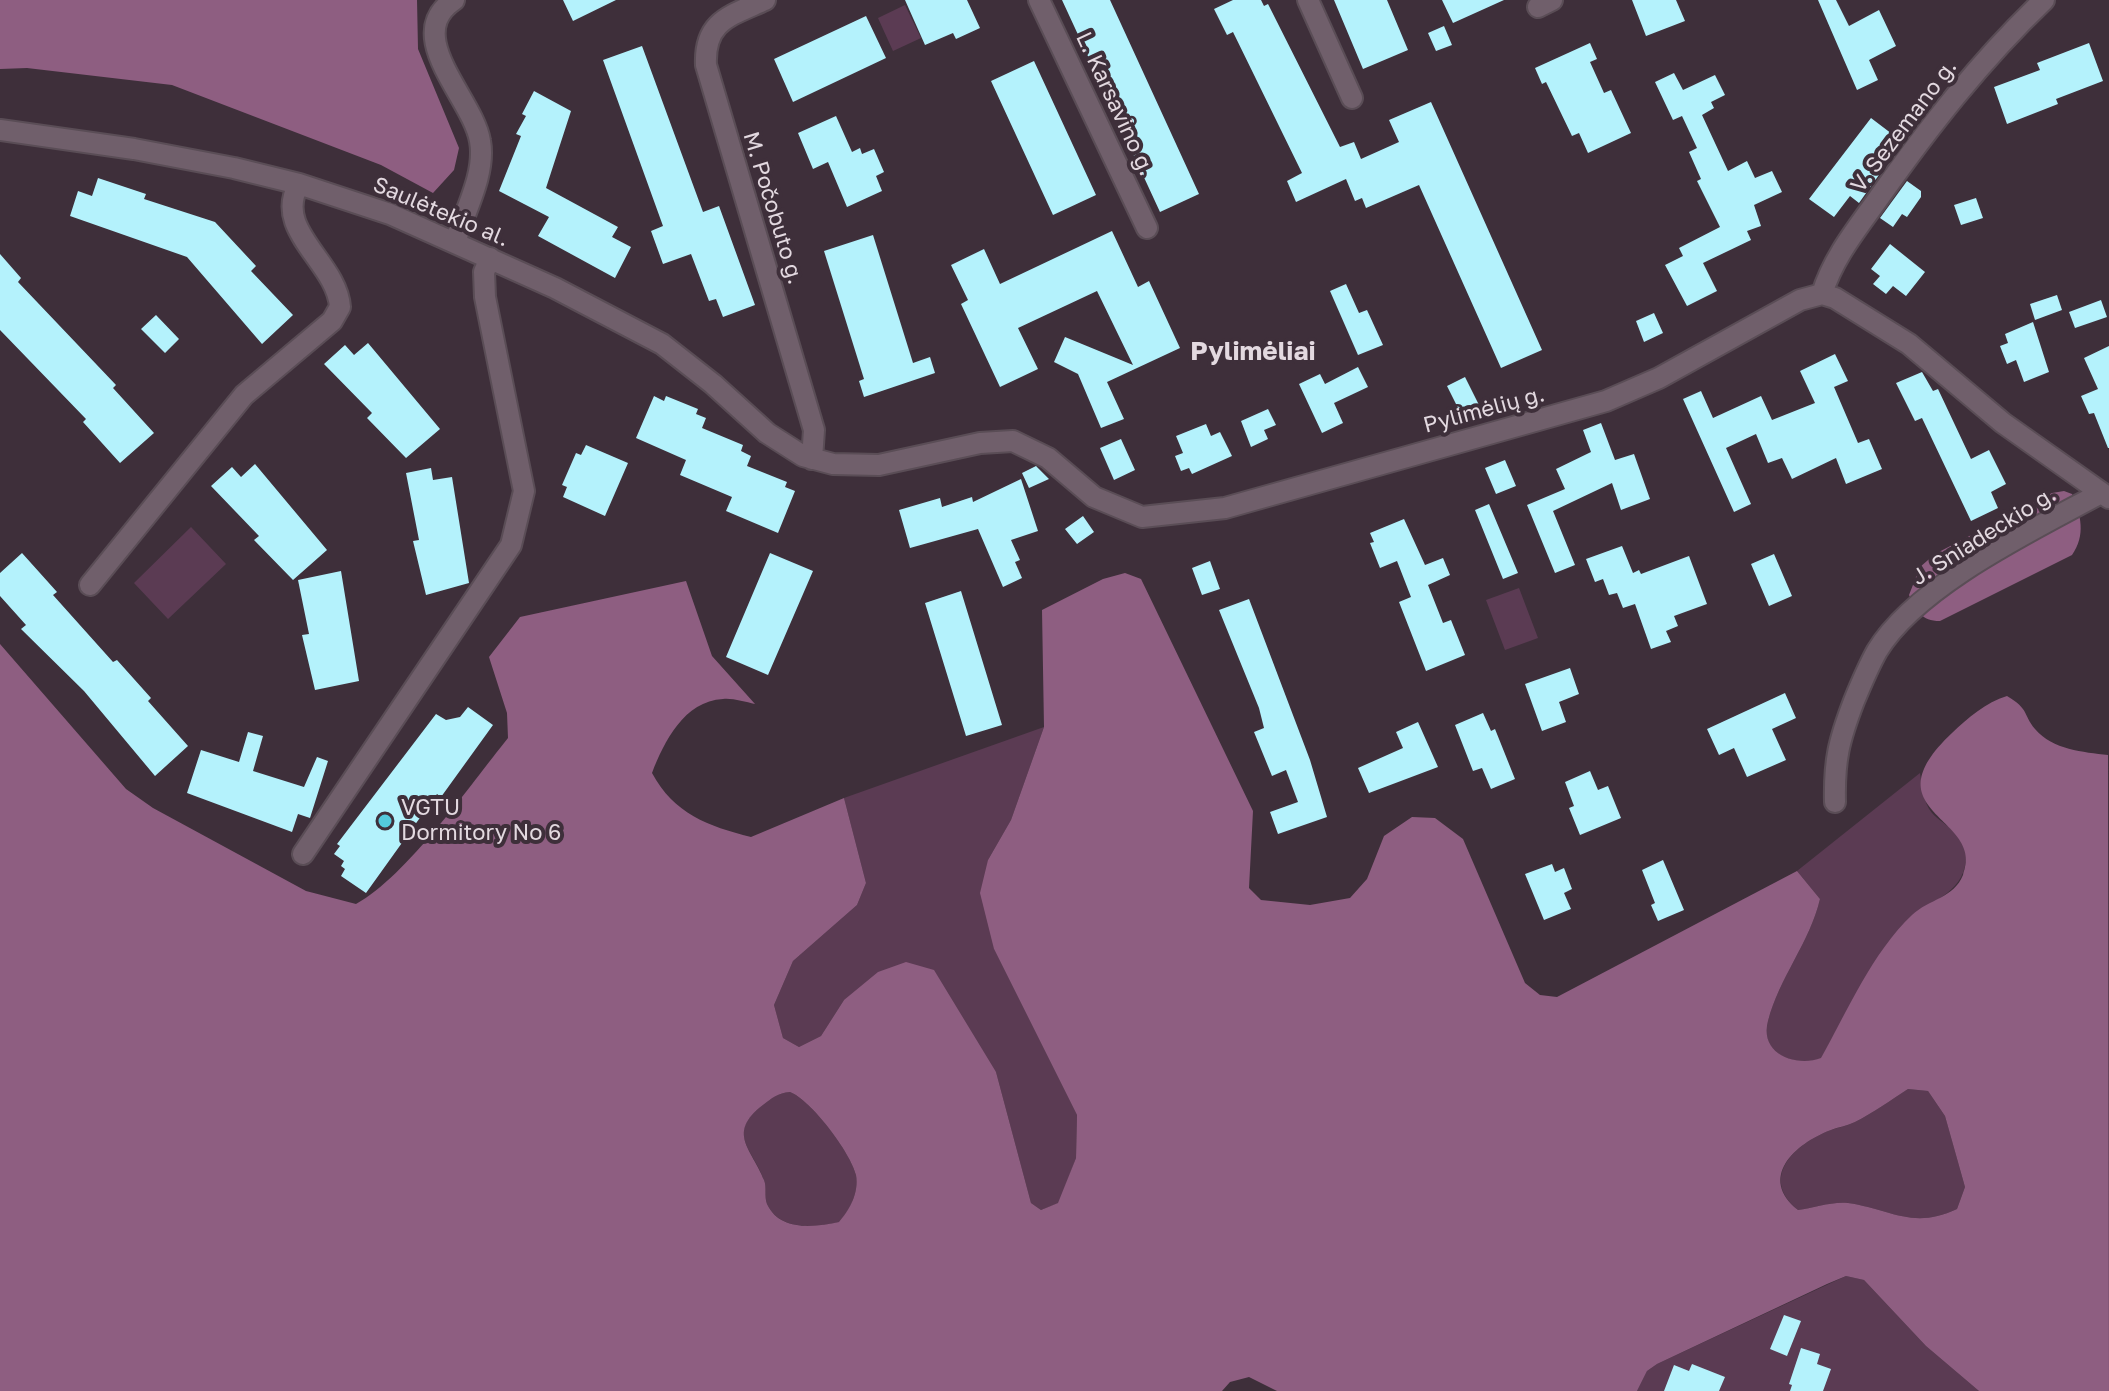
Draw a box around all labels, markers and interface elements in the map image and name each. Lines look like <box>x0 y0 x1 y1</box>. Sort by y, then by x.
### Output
street label: L. Karsavino g. <box>1070 28 1160 180</box>
street label: V. Sezemano g. <box>1845 54 1963 198</box>
street label: M. Počobuto g. <box>737 129 809 287</box>
street label: Saulėtekio al. <box>369 171 513 253</box>
district label: Pylimėliai <box>1190 336 1316 368</box>
street label: Pylimėlių g. <box>1421 381 1547 439</box>
street label: J. Sniadeckio g. <box>1907 481 2061 591</box>
place label: VGTU Dormitory No 6 <box>401 795 561 846</box>
marker: VGTU Dormitory No 6 <box>376 812 394 830</box>

